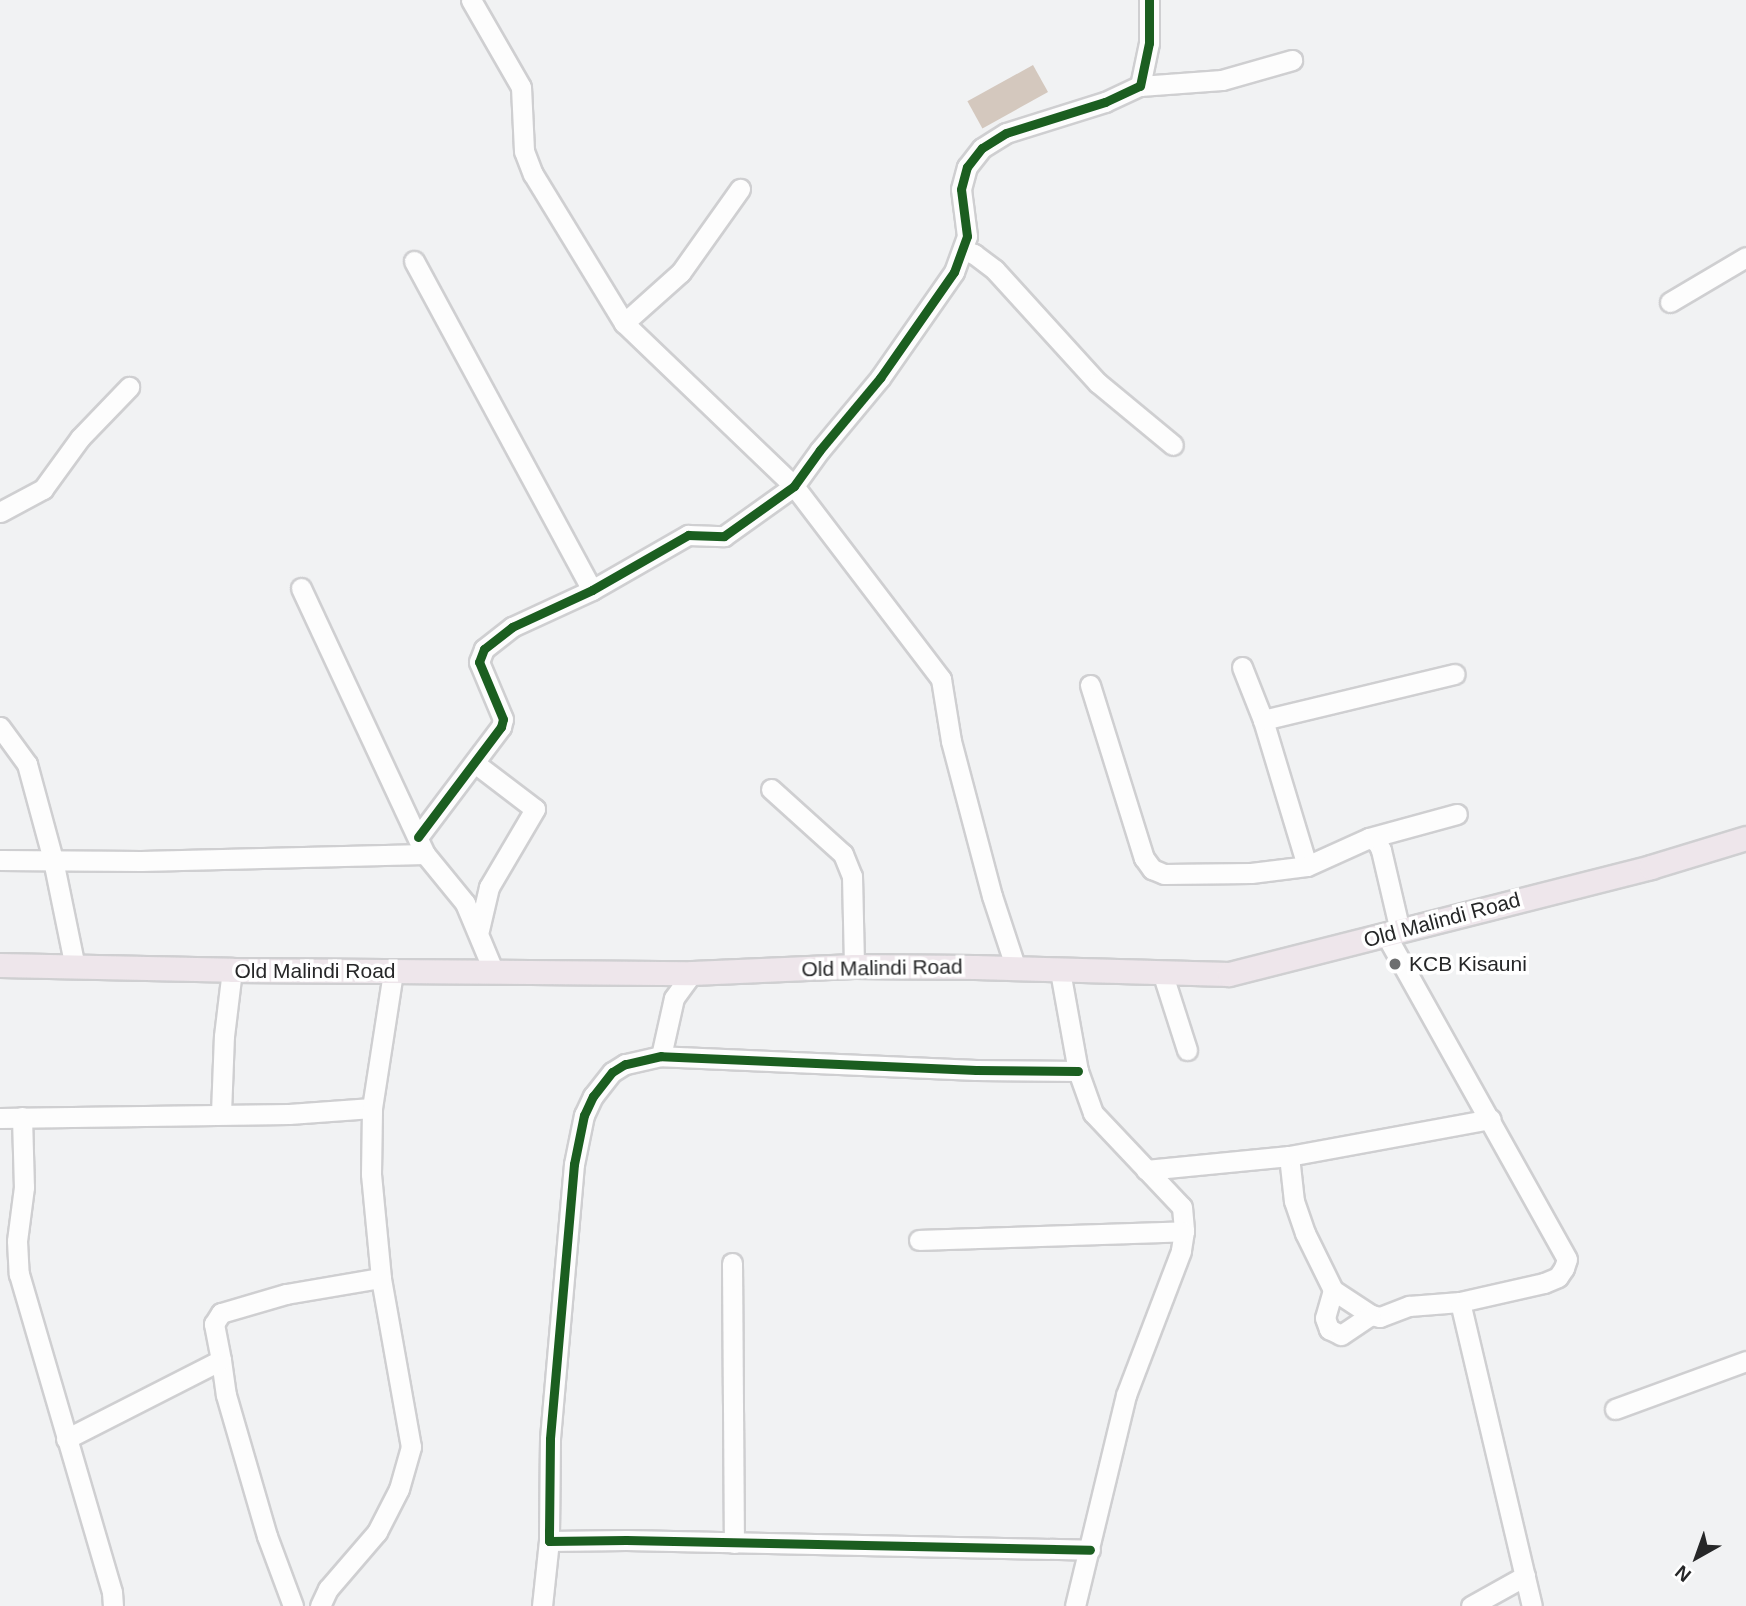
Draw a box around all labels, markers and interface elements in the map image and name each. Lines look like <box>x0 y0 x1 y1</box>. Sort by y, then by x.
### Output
street label: Old Malindi Road <box>1361 887 1523 953</box>
place label: KCB Kisauni <box>1409 951 1527 977</box>
street label: Old Malindi Road <box>801 954 963 982</box>
marker: KCB Kisauni <box>1387 956 1403 972</box>
street label: Old Malindi Road <box>234 958 396 984</box>
north arrow <box>1662 1522 1732 1592</box>
text: N <box>1671 1561 1695 1586</box>

